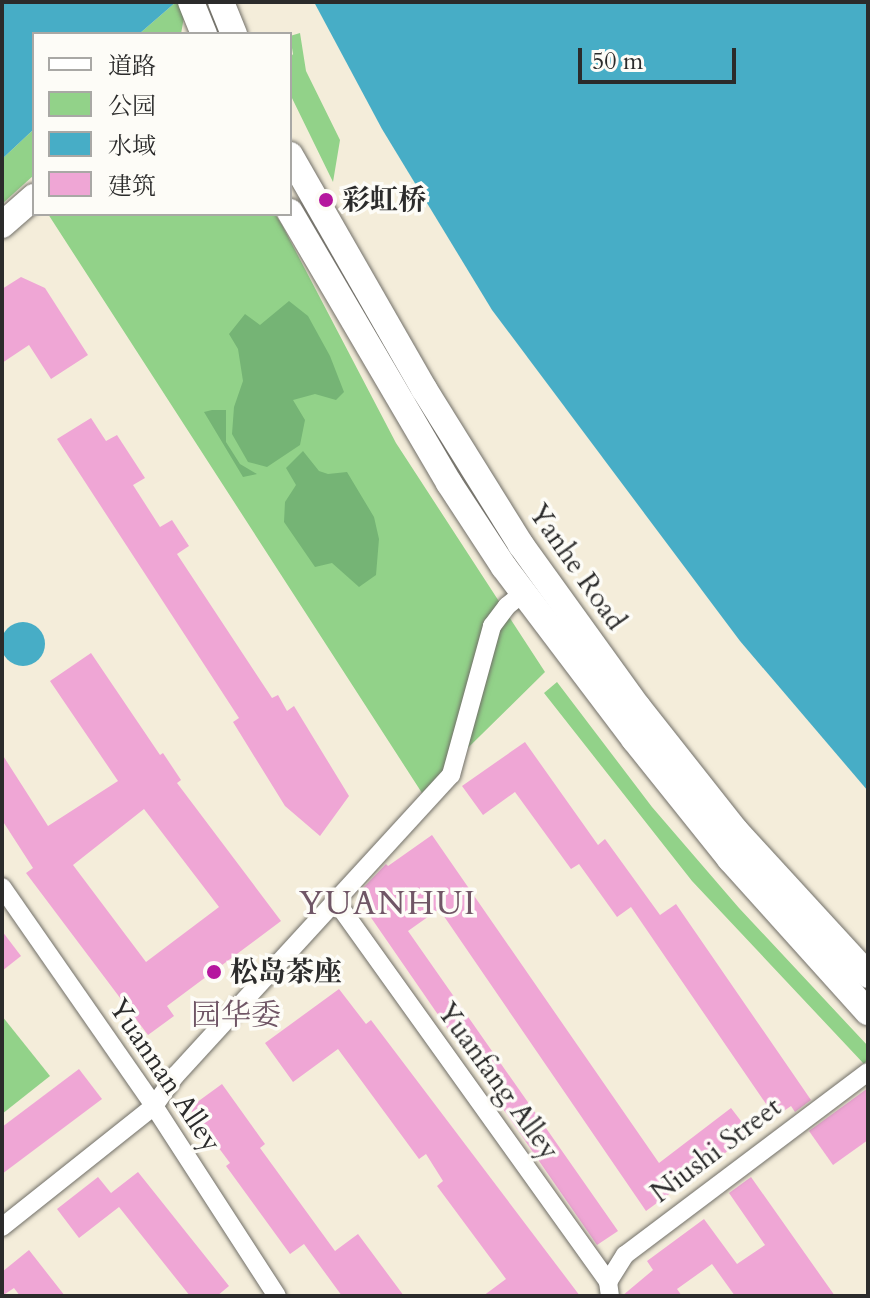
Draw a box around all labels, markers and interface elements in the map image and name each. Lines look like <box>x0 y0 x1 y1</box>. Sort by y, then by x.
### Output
legend <box>32 32 292 216</box>
scale bar <box>582 32 740 82</box>
text: 50 m <box>592 45 643 78</box>
text: 道路 <box>108 50 156 83</box>
text: 公园 <box>108 90 156 123</box>
text: 水域 <box>108 130 156 163</box>
text: 建筑 <box>108 170 156 203</box>
place label: 彩虹桥 <box>342 183 426 217</box>
marker: 彩虹桥 <box>317 191 335 209</box>
street label: Yanhe Road <box>521 498 633 636</box>
district label: YUANHUI <box>299 885 477 923</box>
place label: 松岛茶座 <box>230 955 342 989</box>
marker: 松岛茶座 <box>205 963 223 981</box>
street label: Yuannan Alley <box>101 992 229 1158</box>
street label: Yuanfang Alley <box>430 996 566 1166</box>
district label: 园华委 <box>191 998 281 1034</box>
street label: Niushi Street <box>644 1090 788 1210</box>

